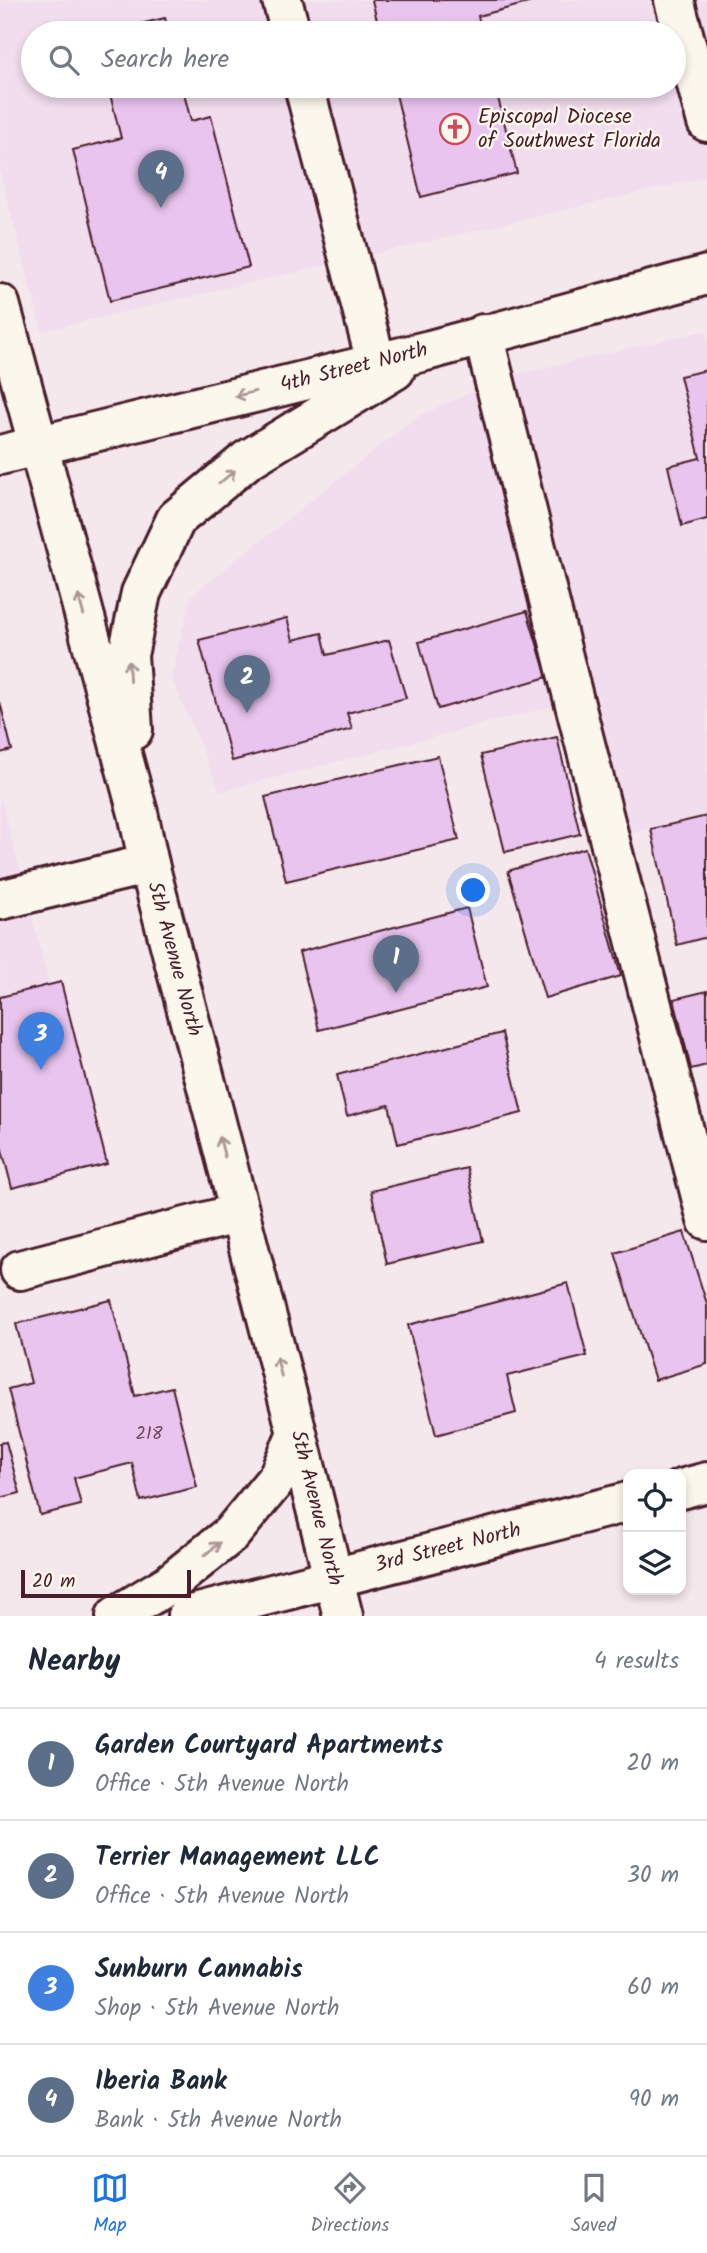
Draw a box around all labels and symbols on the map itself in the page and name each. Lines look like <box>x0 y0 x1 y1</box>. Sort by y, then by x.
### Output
place label: Episcopal Diocese of Southwest Florida <box>478 101 661 158</box>
church icon: Episcopal Diocese of Southwest Florida <box>438 112 472 146</box>
pin: 4 <box>138 150 184 208</box>
street label: 4th Street North <box>277 334 431 402</box>
one-way arrow <box>234 388 257 402</box>
one-way arrow <box>217 469 235 485</box>
one-way arrow <box>74 594 87 616</box>
pin: 2 <box>224 655 270 713</box>
one-way arrow <box>122 661 135 683</box>
your location <box>456 873 490 907</box>
street label: 5th Avenue North <box>137 878 211 1040</box>
pin: 1 <box>373 935 419 993</box>
pin: 3 <box>18 1012 64 1070</box>
one-way arrow <box>215 1136 228 1158</box>
one-way arrow <box>272 1356 285 1378</box>
house number: 218 <box>136 1420 163 1449</box>
street label: 5th Avenue North <box>281 1427 351 1589</box>
street label: 3rd Street North <box>371 1514 525 1582</box>
one-way arrow <box>202 1542 220 1557</box>
scale bar <box>21 1567 191 1599</box>

